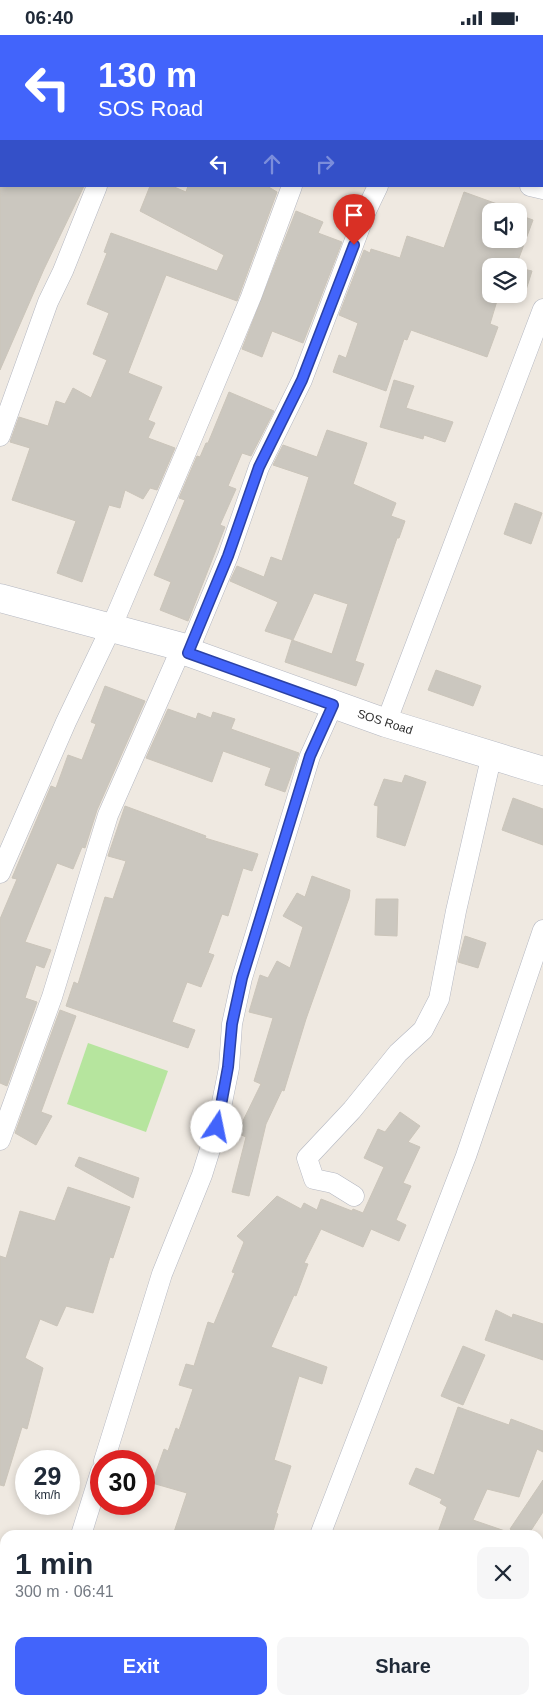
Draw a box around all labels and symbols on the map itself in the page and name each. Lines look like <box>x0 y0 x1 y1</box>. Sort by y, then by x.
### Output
pin <box>333 194 375 245</box>
street label: SOS Road <box>356 706 414 738</box>
position arrow <box>190 1100 242 1152</box>
speed limit sign: 30 <box>90 1450 155 1515</box>

